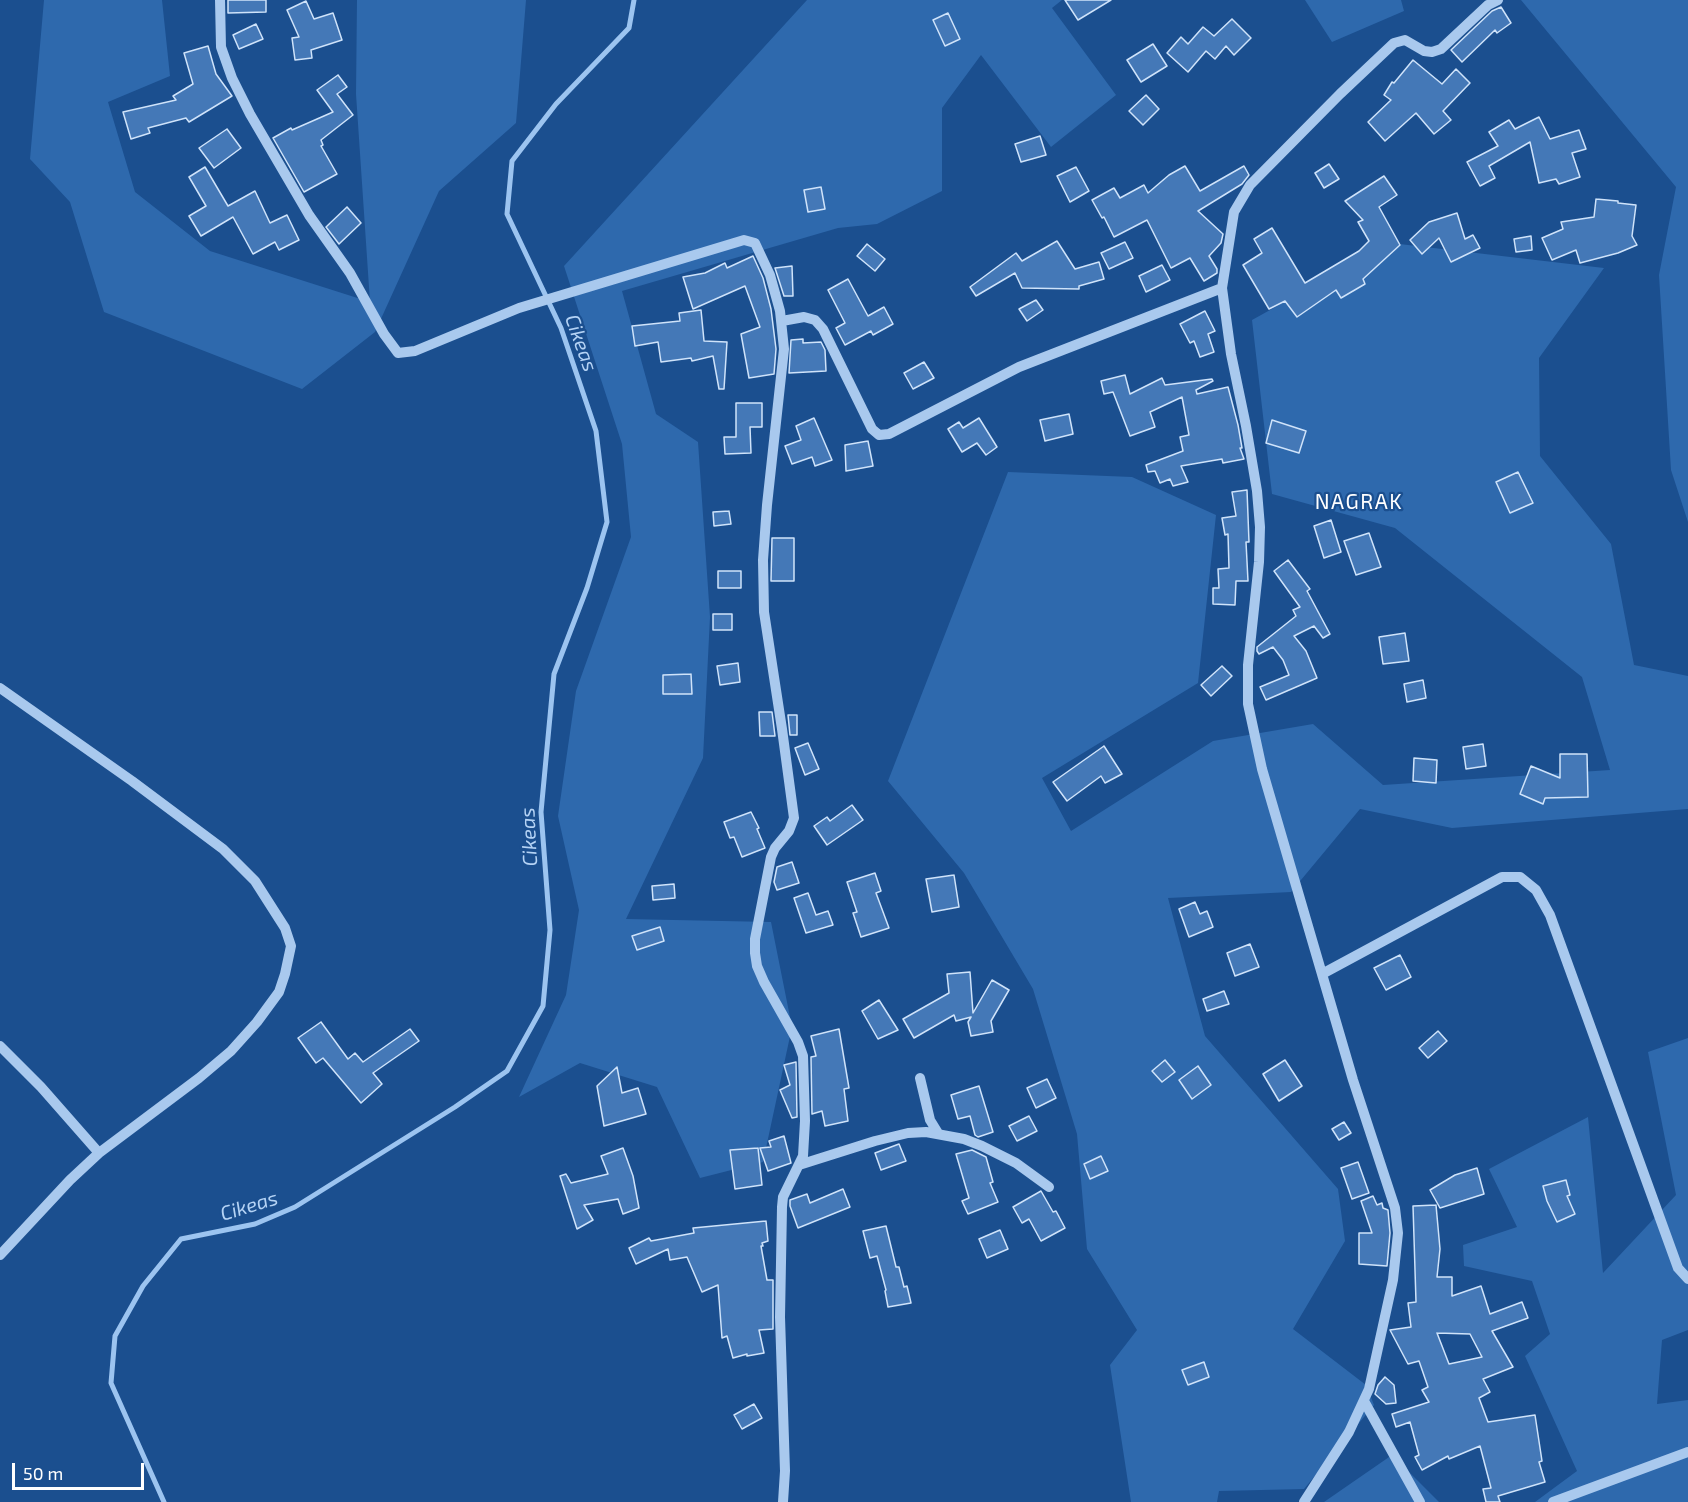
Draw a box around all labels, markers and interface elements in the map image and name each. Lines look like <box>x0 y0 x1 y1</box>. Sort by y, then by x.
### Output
water label: Cikeas <box>560 311 602 375</box>
district label: NAGRAK <box>1315 489 1403 515</box>
water label: Cikeas <box>515 807 543 867</box>
water label: Cikeas <box>217 1186 281 1226</box>
scale bar <box>15 1451 147 1489</box>
text: 50 m <box>23 1462 63 1484</box>

